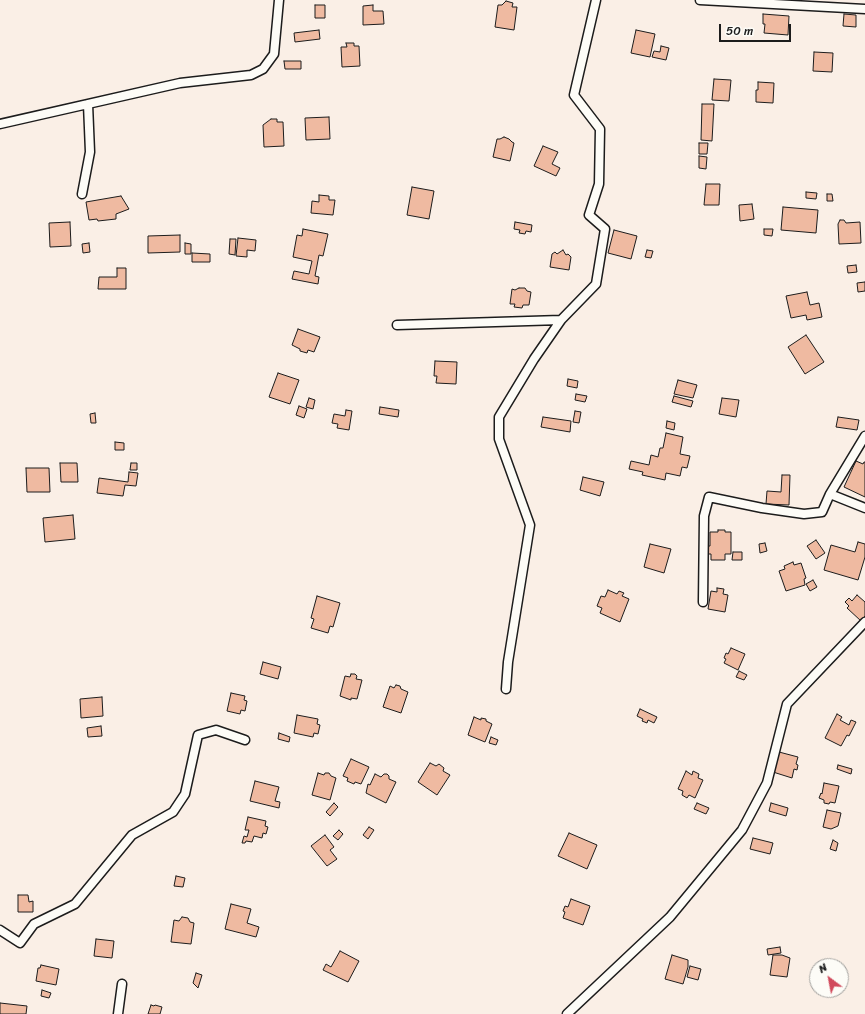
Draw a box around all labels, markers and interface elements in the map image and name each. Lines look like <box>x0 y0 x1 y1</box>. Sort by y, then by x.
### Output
scale bar <box>721 16 793 42</box>
text: 50 m <box>726 20 753 42</box>
north arrow <box>809 958 849 998</box>
text: N <box>815 958 831 978</box>

